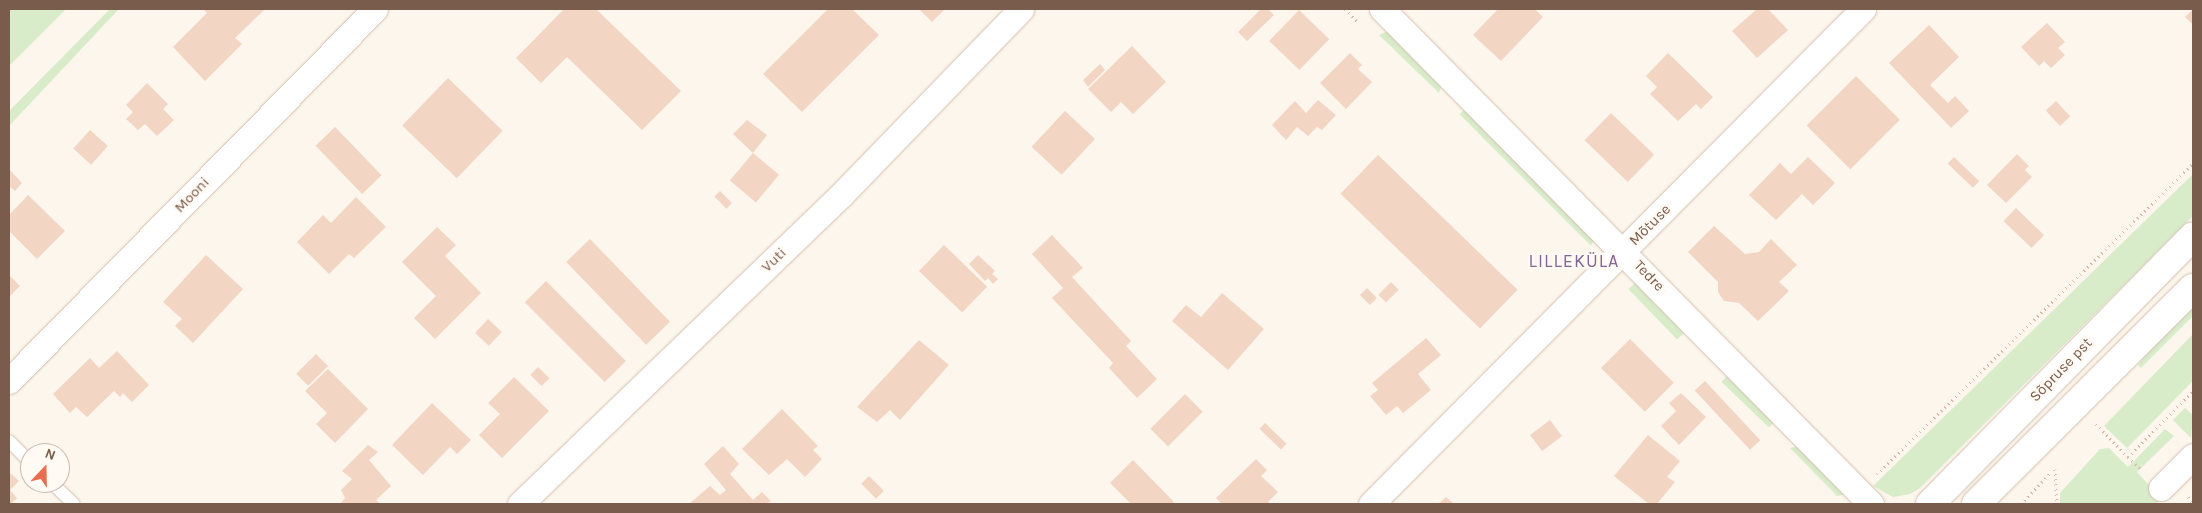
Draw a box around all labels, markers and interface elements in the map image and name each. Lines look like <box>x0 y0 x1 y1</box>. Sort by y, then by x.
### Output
street label: Mooni <box>171 173 213 217</box>
street label: Mõtuse <box>1626 201 1674 249</box>
street label: Vuti <box>758 244 790 276</box>
district label: LILLEKÜLA <box>1527 250 1621 272</box>
street label: Tedre <box>1630 257 1668 295</box>
street label: Sõpruse pst <box>2026 334 2096 406</box>
north arrow <box>20 443 70 493</box>
text: N <box>42 445 58 464</box>

